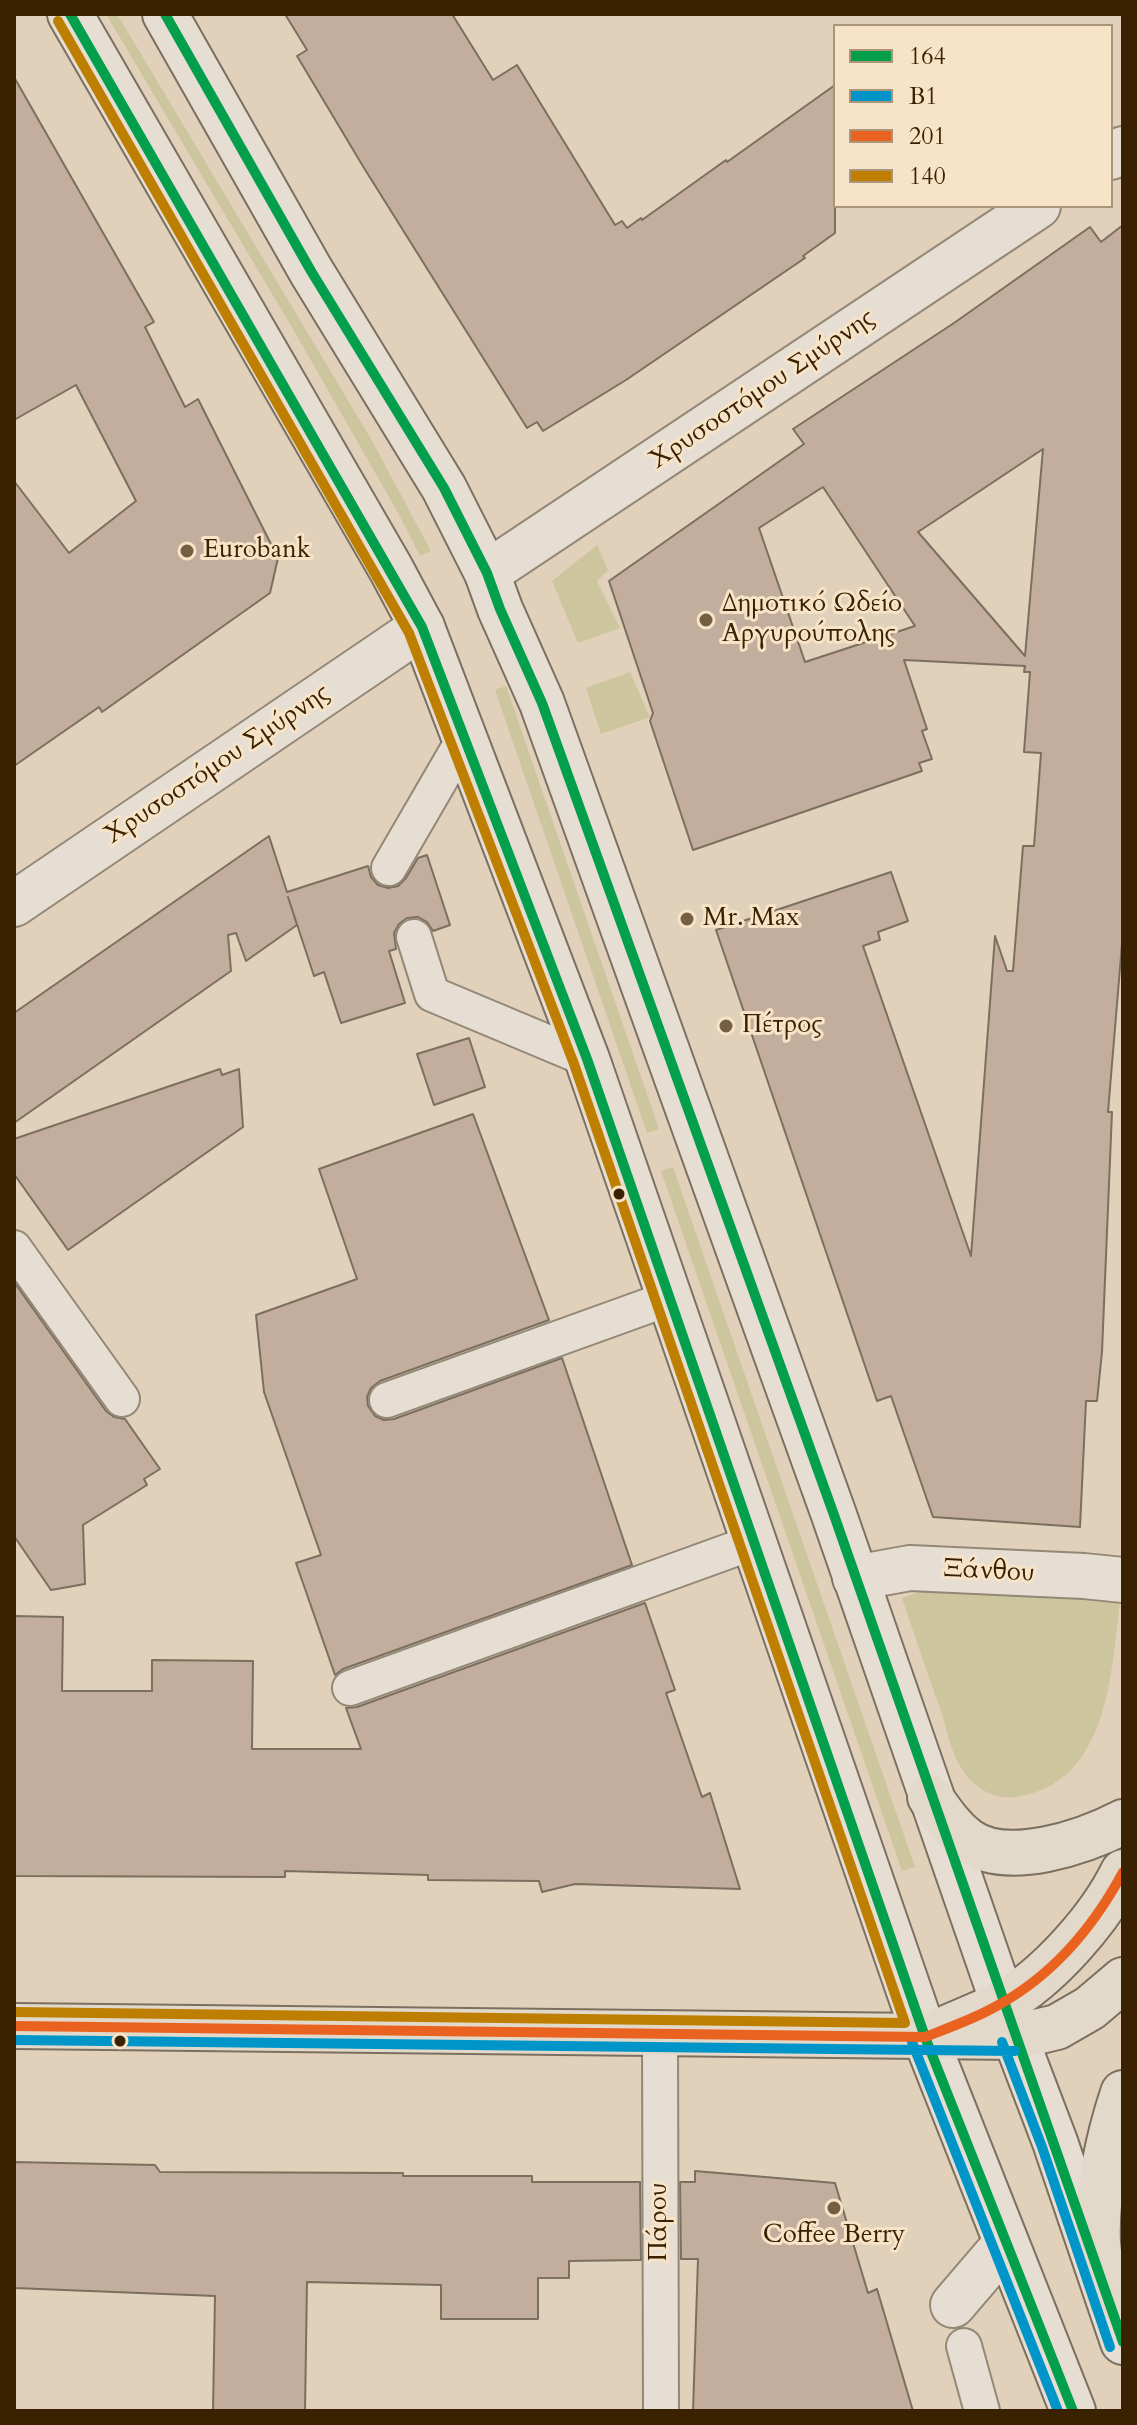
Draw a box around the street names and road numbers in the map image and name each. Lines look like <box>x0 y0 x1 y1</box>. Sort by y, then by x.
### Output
street label: Χρυσοστόμου Σμύρνης <box>645 303 881 477</box>
street label: Χρυσοστόμου Σμύρνης <box>100 678 336 852</box>
street label: Ξάνθου <box>943 1554 1035 1590</box>
street label: Πάρου <box>644 2183 676 2261</box>

